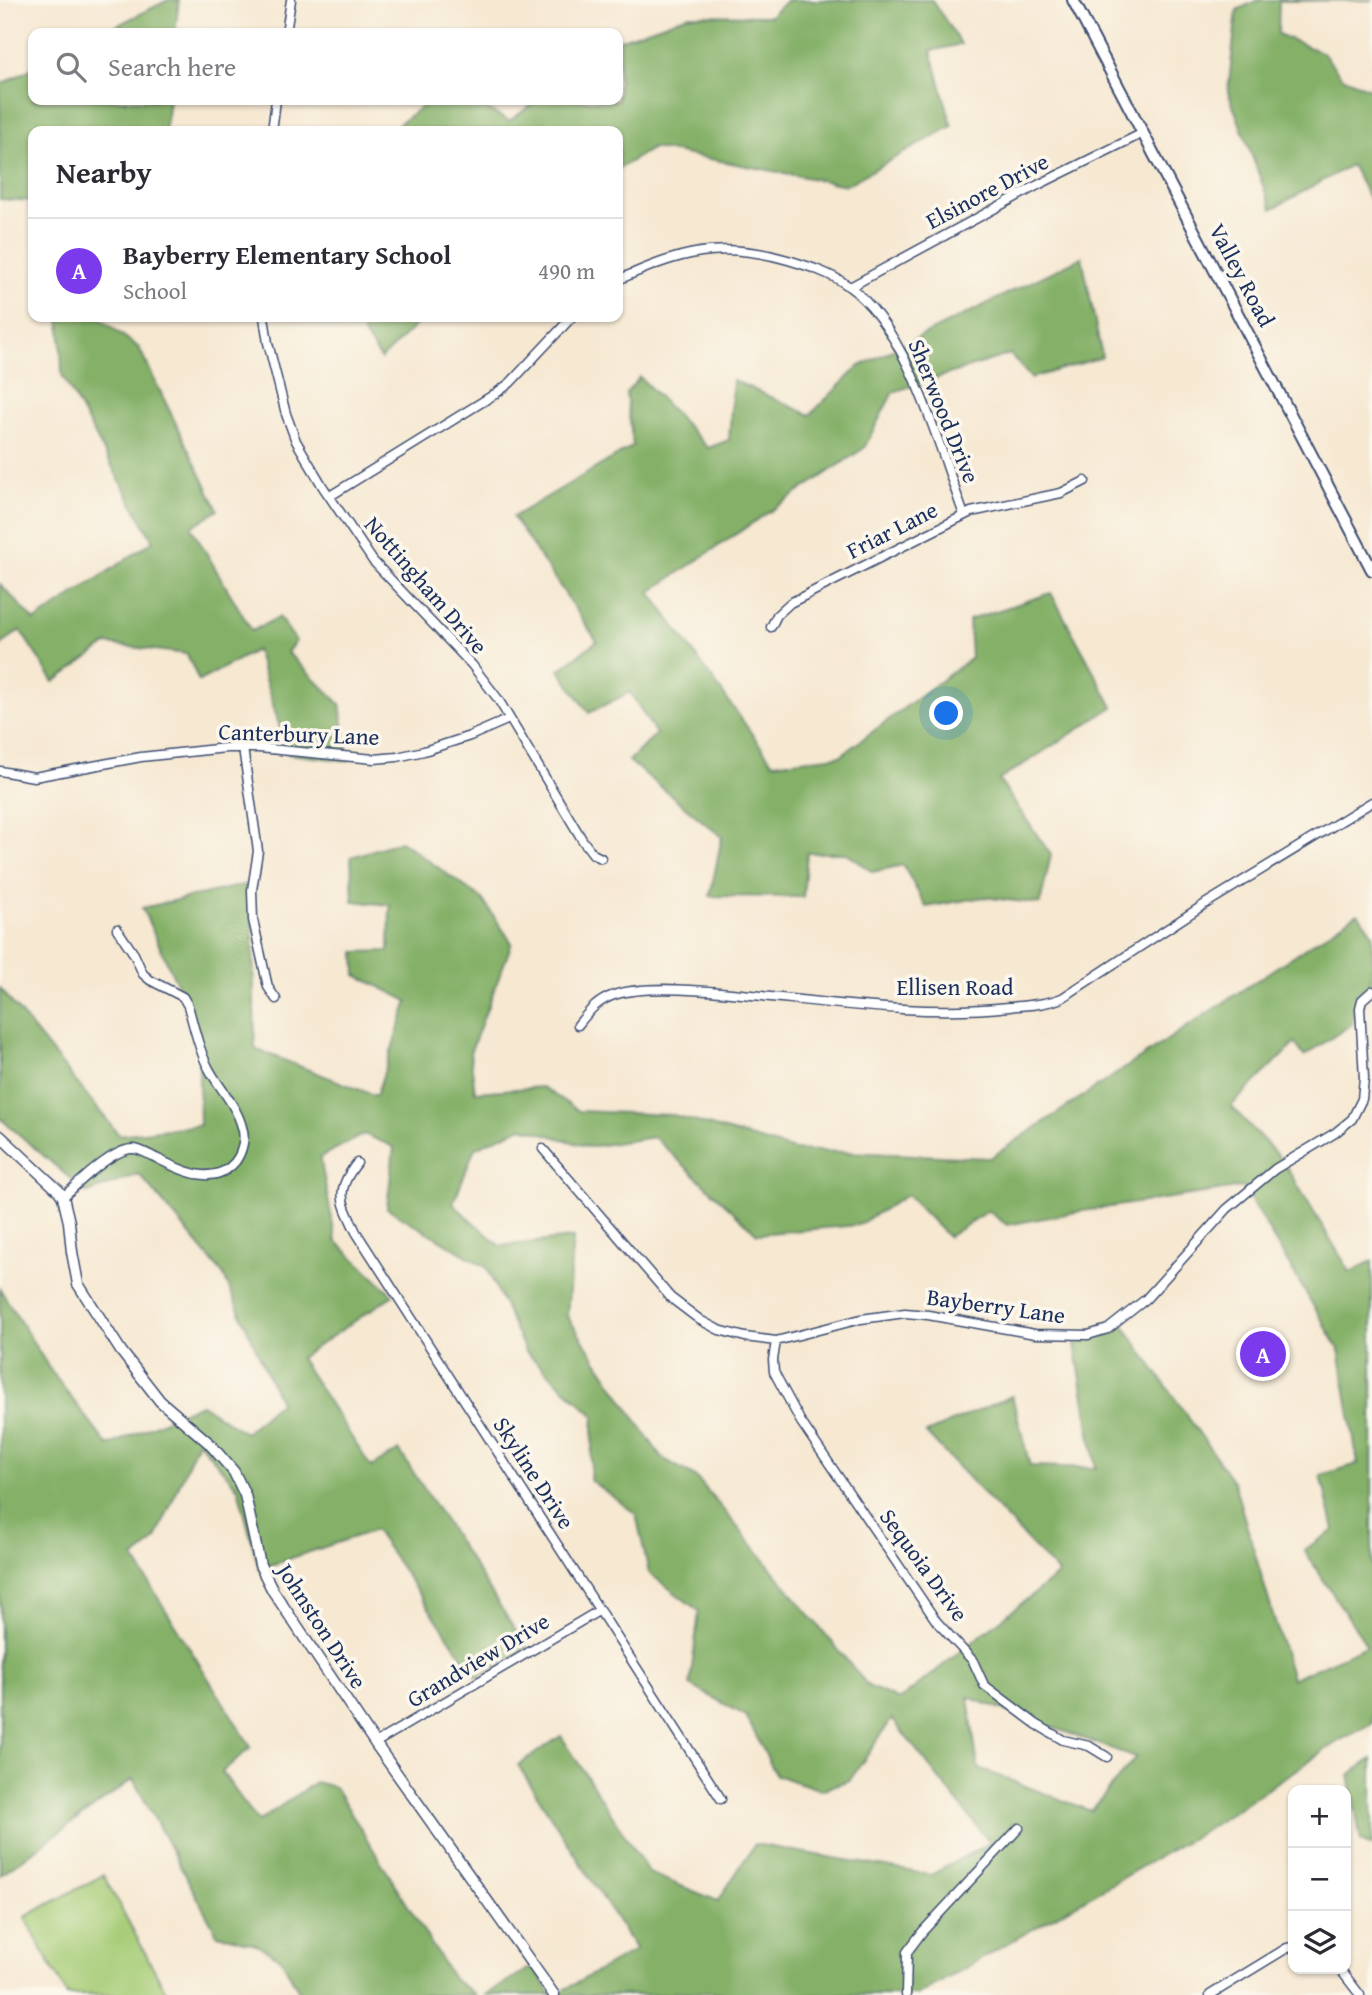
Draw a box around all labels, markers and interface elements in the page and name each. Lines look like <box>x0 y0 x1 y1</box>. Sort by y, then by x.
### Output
search box <box>28 28 623 105</box>
text: Search here <box>108 47 236 86</box>
icon: search <box>52 48 90 86</box>
street label: Elsinore Drive <box>919 144 1054 237</box>
text: Nearby <box>56 150 152 194</box>
street label: Valley Road <box>1201 217 1284 333</box>
text: Bayberry Elementary School <box>123 235 451 274</box>
text: A <box>72 254 86 287</box>
text: 490 m <box>538 254 595 287</box>
text: School <box>123 274 187 307</box>
street label: Sherwood Drive <box>901 334 988 488</box>
street label: Friar Lane <box>840 493 943 567</box>
street label: Nottingham Drive <box>357 509 496 661</box>
your location <box>929 696 963 730</box>
street label: Canterbury Lane <box>218 714 380 753</box>
street label: Ellisen Road <box>896 970 1014 1003</box>
street label: Bayberry Lane <box>925 1279 1067 1332</box>
pin: A <box>1240 1328 1286 1380</box>
street label: Skyline Drive <box>486 1410 583 1535</box>
street label: Sequoia Drive <box>872 1501 977 1628</box>
street label: Johnston Drive <box>268 1554 375 1695</box>
street label: Grandview Drive <box>400 1604 555 1715</box>
map controls <box>1288 1785 1351 1974</box>
button: + <box>1288 1785 1351 1848</box>
button: − <box>1288 1848 1351 1911</box>
button: layers <box>1288 1911 1351 1974</box>

